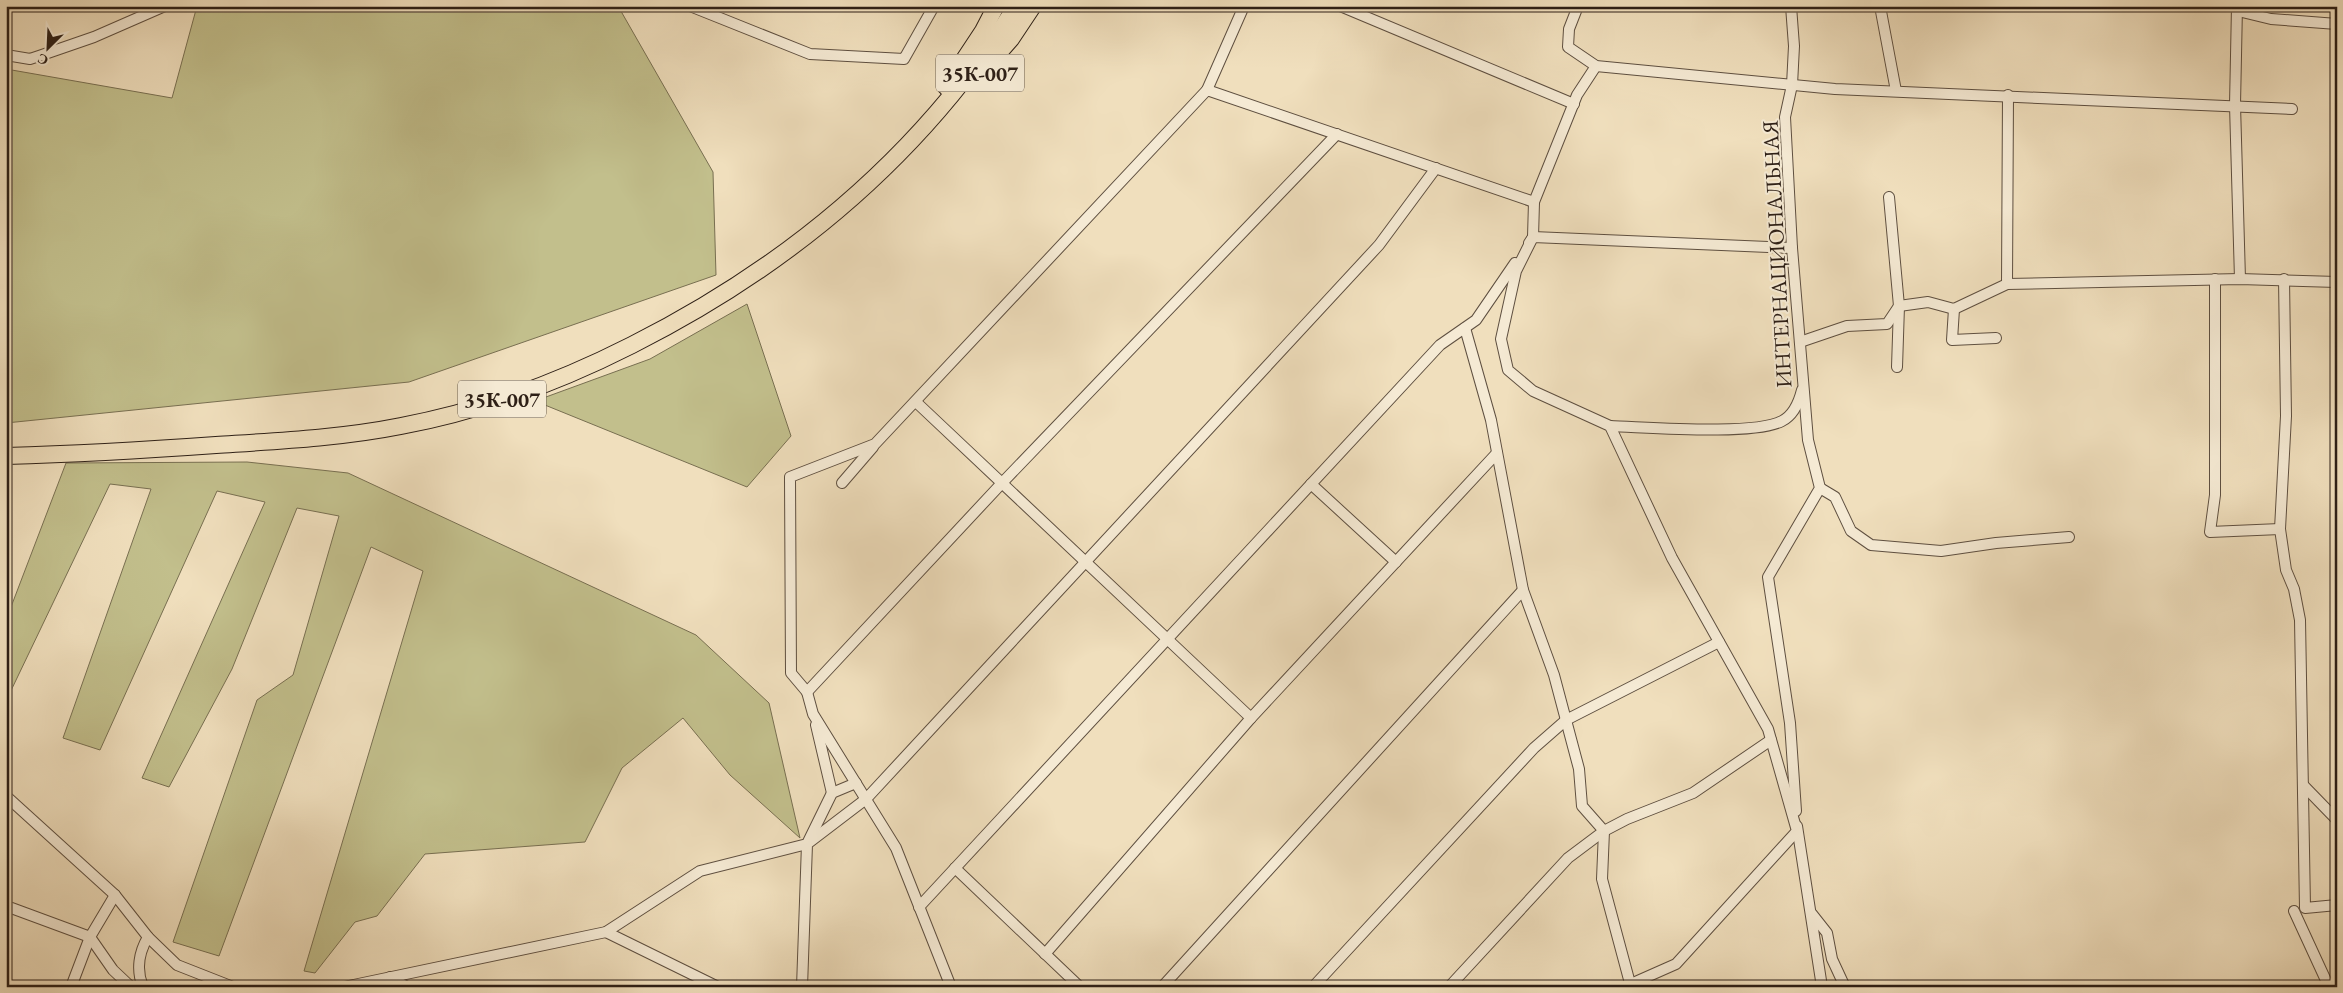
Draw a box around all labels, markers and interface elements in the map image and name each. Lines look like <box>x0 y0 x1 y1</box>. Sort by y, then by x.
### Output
north arrow <box>22 22 72 72</box>
text: С <box>34 50 51 70</box>
road number: 35К-007 <box>936 54 1024 92</box>
street label: ИНТЕРНАЦИОНАЛЬНАЯ <box>1755 119 1798 389</box>
road number: 35К-007 <box>458 380 546 418</box>

